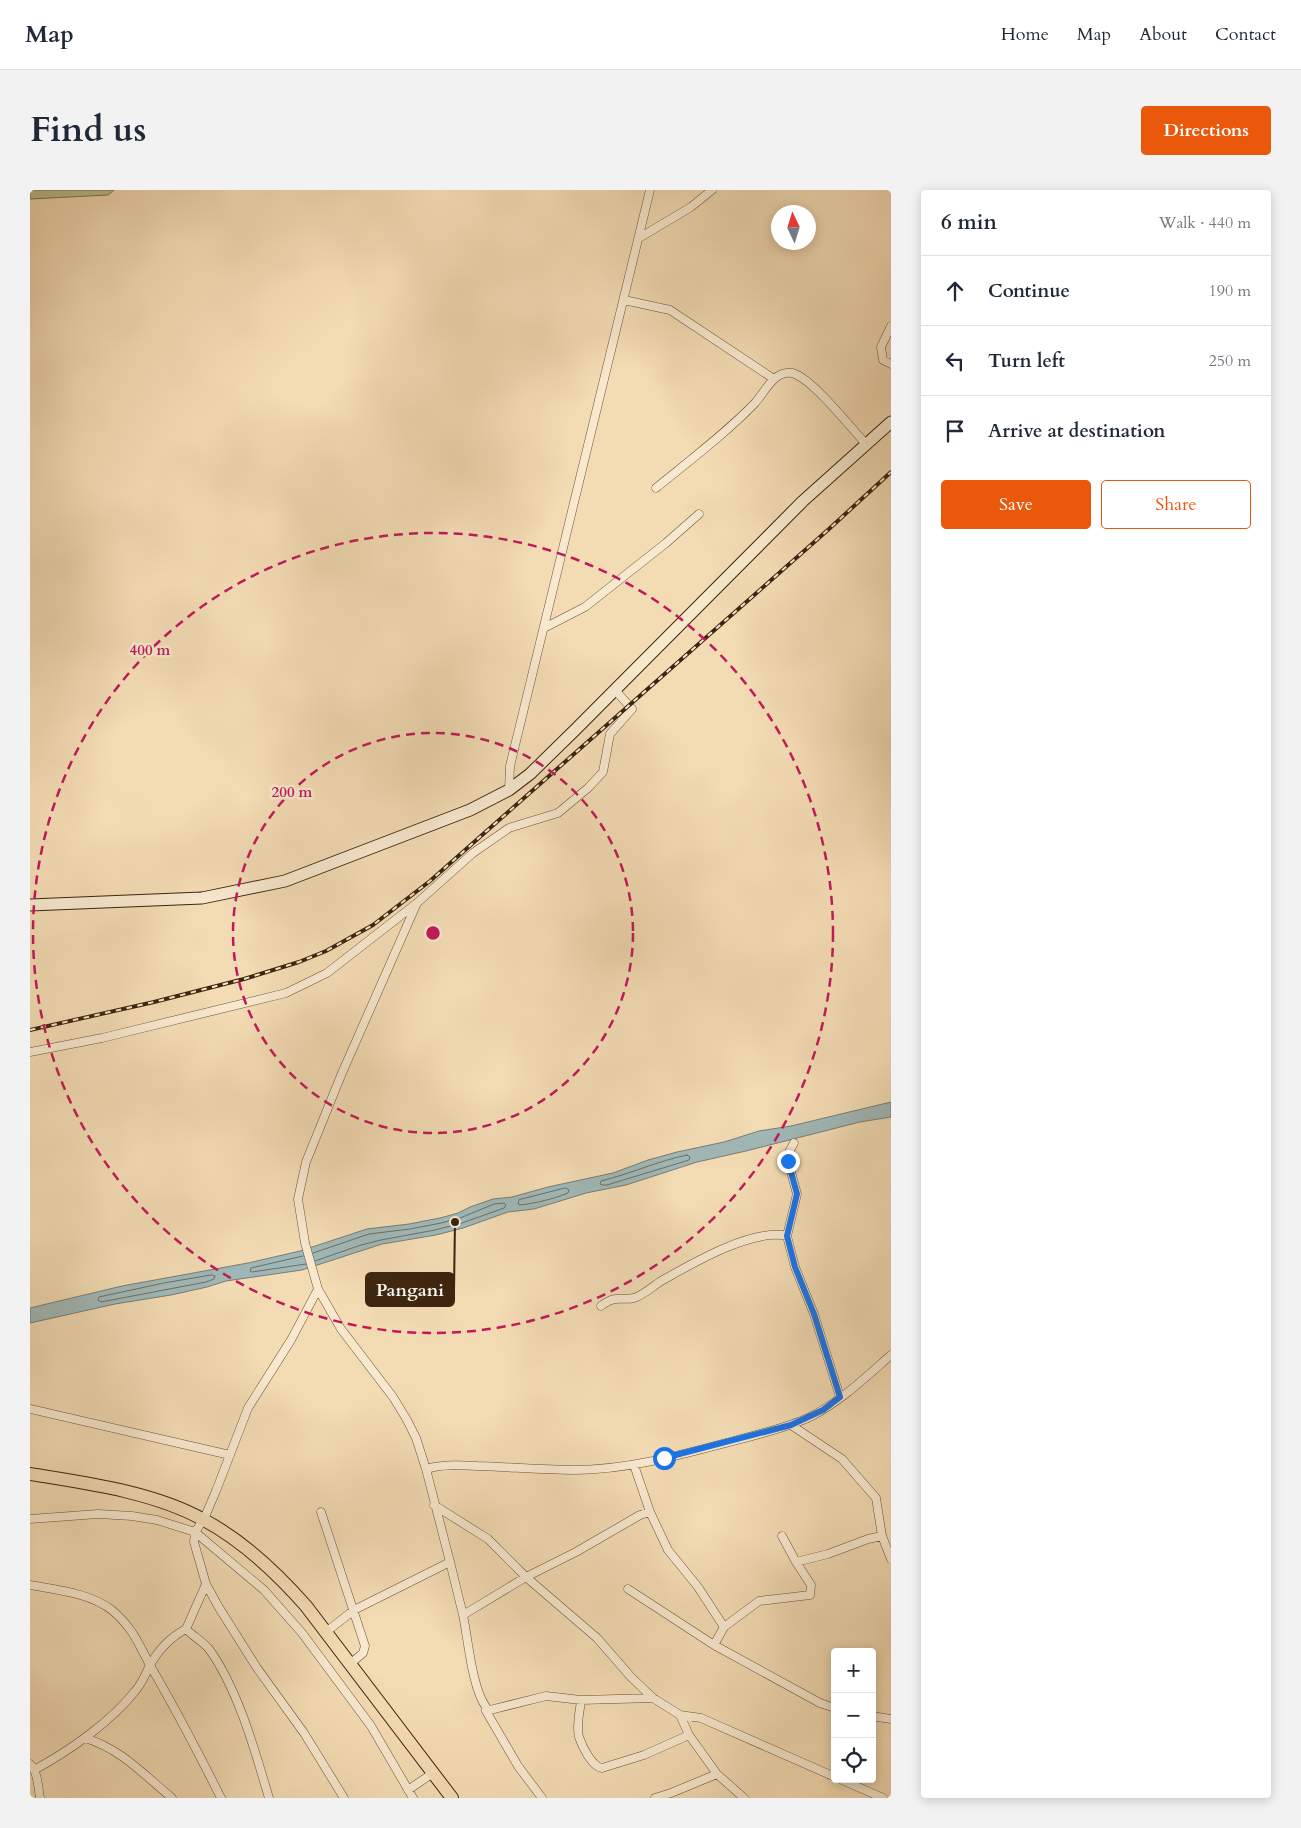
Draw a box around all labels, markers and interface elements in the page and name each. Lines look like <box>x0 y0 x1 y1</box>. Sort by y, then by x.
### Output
text: Map <box>25 18 74 51</box>
text: Home <box>1001 22 1049 47</box>
text: Map <box>1077 22 1111 47</box>
text: About <box>1139 22 1187 47</box>
text: Contact <box>1215 22 1276 47</box>
text: Find us <box>30 106 146 154</box>
button: Directions <box>1141 106 1271 155</box>
north arrow <box>771 205 816 250</box>
text: 6 min <box>941 208 997 237</box>
text: Walk · 440 m <box>1159 212 1251 234</box>
icon: ahead <box>941 277 969 305</box>
text: Continue <box>988 278 1070 304</box>
text: 190 m <box>1209 280 1251 302</box>
icon: left <box>941 347 969 375</box>
text: Turn left <box>988 348 1065 374</box>
text: 250 m <box>1209 350 1251 372</box>
icon: arrive <box>941 417 969 445</box>
text: Arrive at destination <box>988 418 1165 444</box>
button: Save <box>941 480 1091 529</box>
button: Share <box>1101 480 1251 529</box>
text: 400 m <box>130 640 171 660</box>
text: 200 m <box>272 782 313 802</box>
centre of rings <box>424 924 442 942</box>
route end <box>777 1150 800 1173</box>
callout: Pangani <box>366 1273 454 1306</box>
text: Pangani <box>376 1278 444 1303</box>
route start <box>653 1447 676 1470</box>
map controls <box>831 1648 876 1783</box>
button: + <box>831 1648 876 1693</box>
button: − <box>831 1693 876 1738</box>
button: locate <box>831 1738 876 1783</box>

